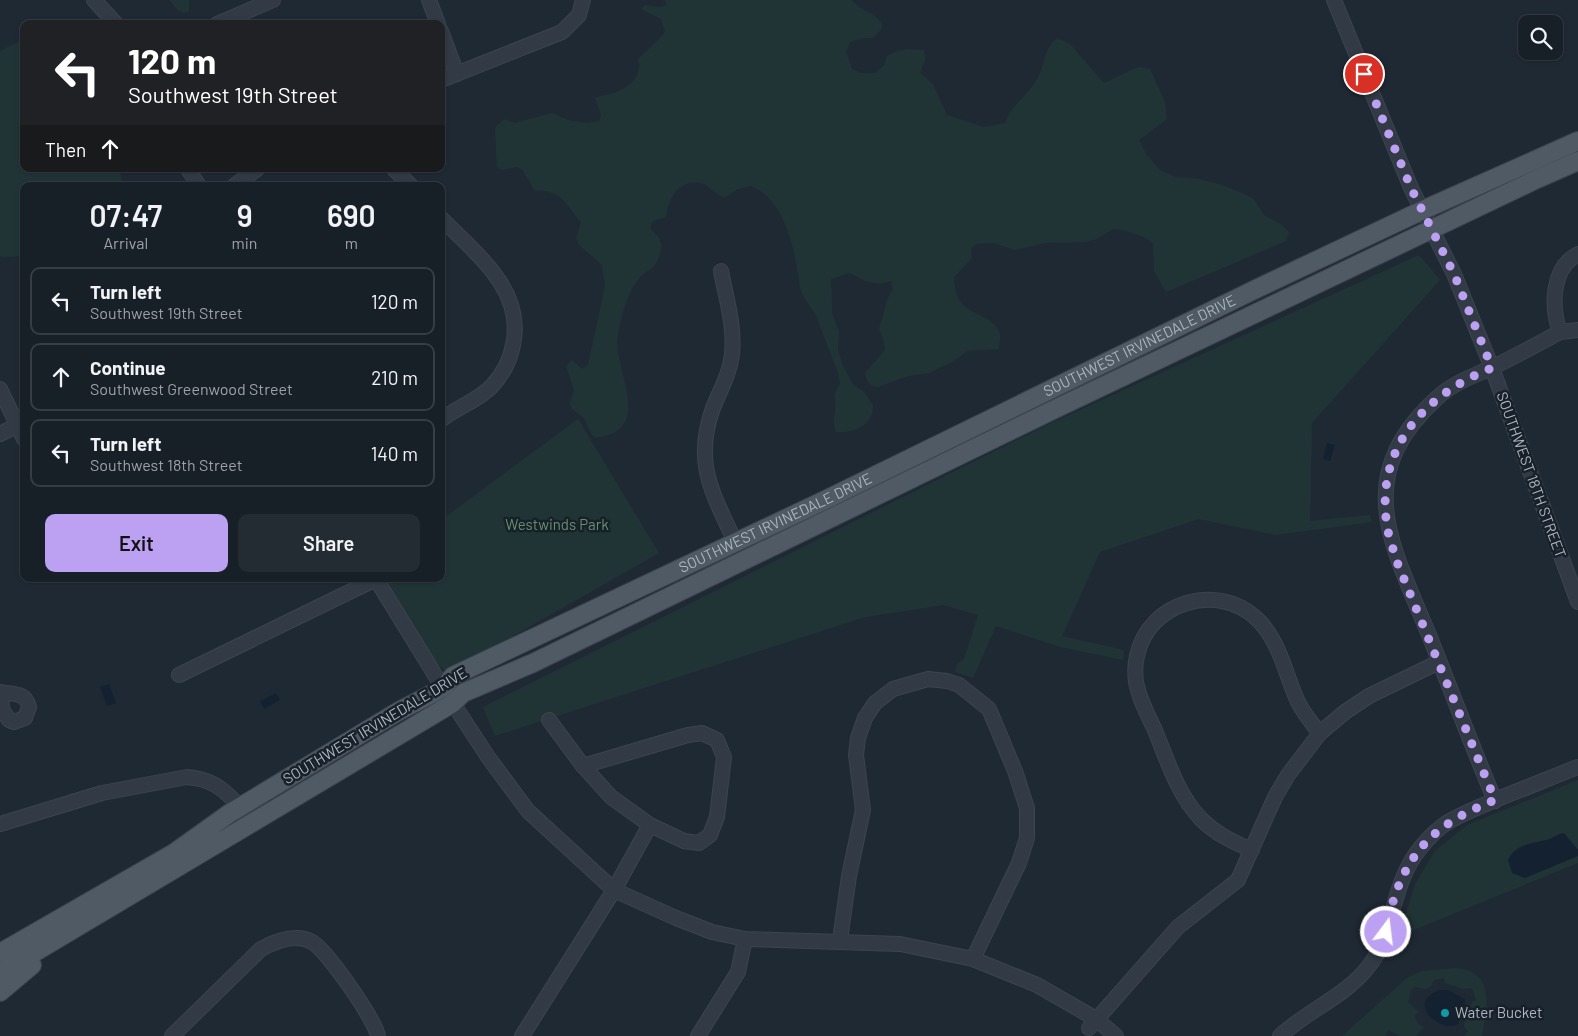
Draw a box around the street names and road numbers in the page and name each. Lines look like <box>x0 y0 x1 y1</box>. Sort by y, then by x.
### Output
street label: SOUTHWEST IRVINEDALE DRIVE <box>1040 290 1238 400</box>
street label: SOUTHWEST 18TH STREET <box>1493 389 1570 560</box>
street label: SOUTHWEST IRVINEDALE DRIVE <box>676 469 874 576</box>
street label: SOUTHWEST IRVINEDALE DRIVE <box>279 663 470 787</box>

